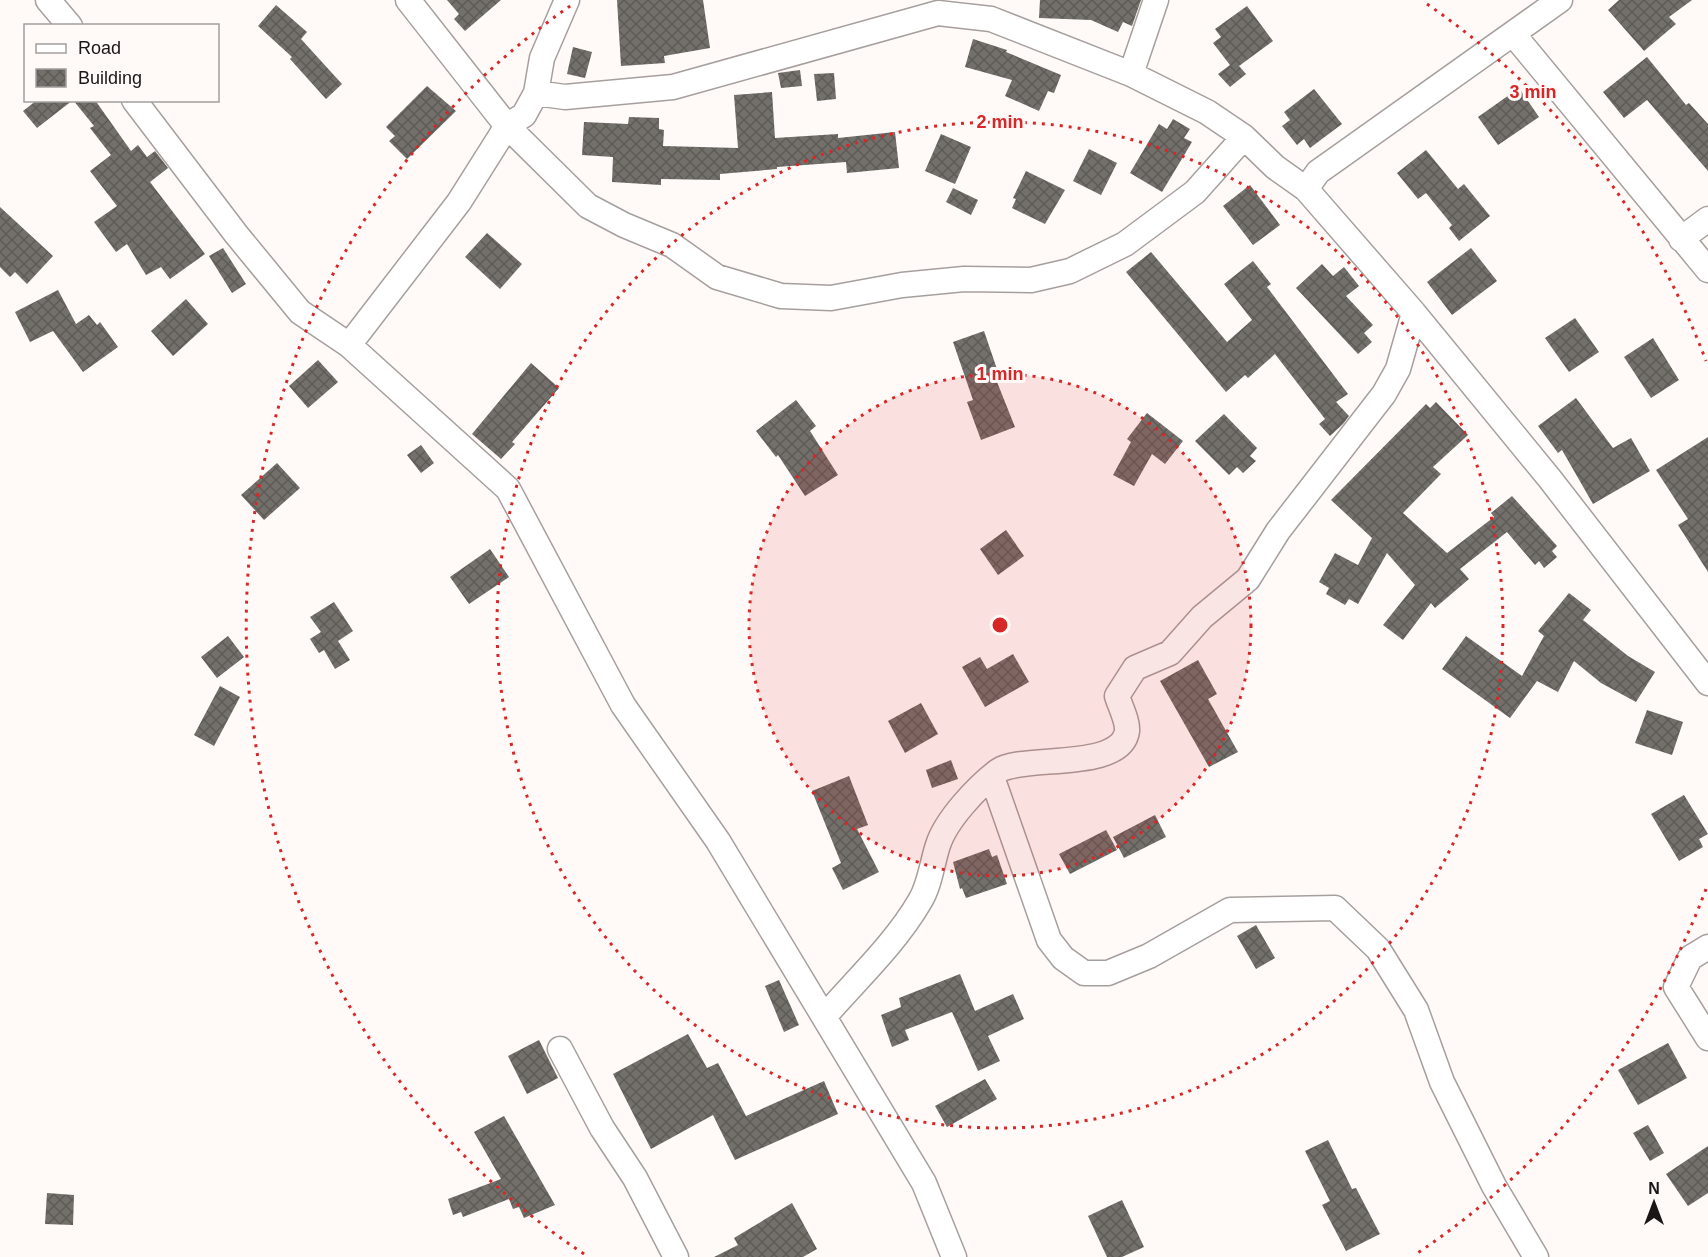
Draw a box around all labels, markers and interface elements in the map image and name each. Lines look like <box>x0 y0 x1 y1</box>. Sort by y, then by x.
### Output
legend <box>24 24 219 102</box>
text: Road <box>78 38 121 58</box>
text: Building <box>78 68 142 88</box>
text: 3 min <box>1509 82 1557 102</box>
text: 2 min <box>976 112 1024 132</box>
text: 1 min <box>976 364 1024 384</box>
centre of rings <box>990 615 1010 635</box>
north arrow <box>1624 1173 1684 1233</box>
text: N <box>1648 1180 1660 1197</box>

